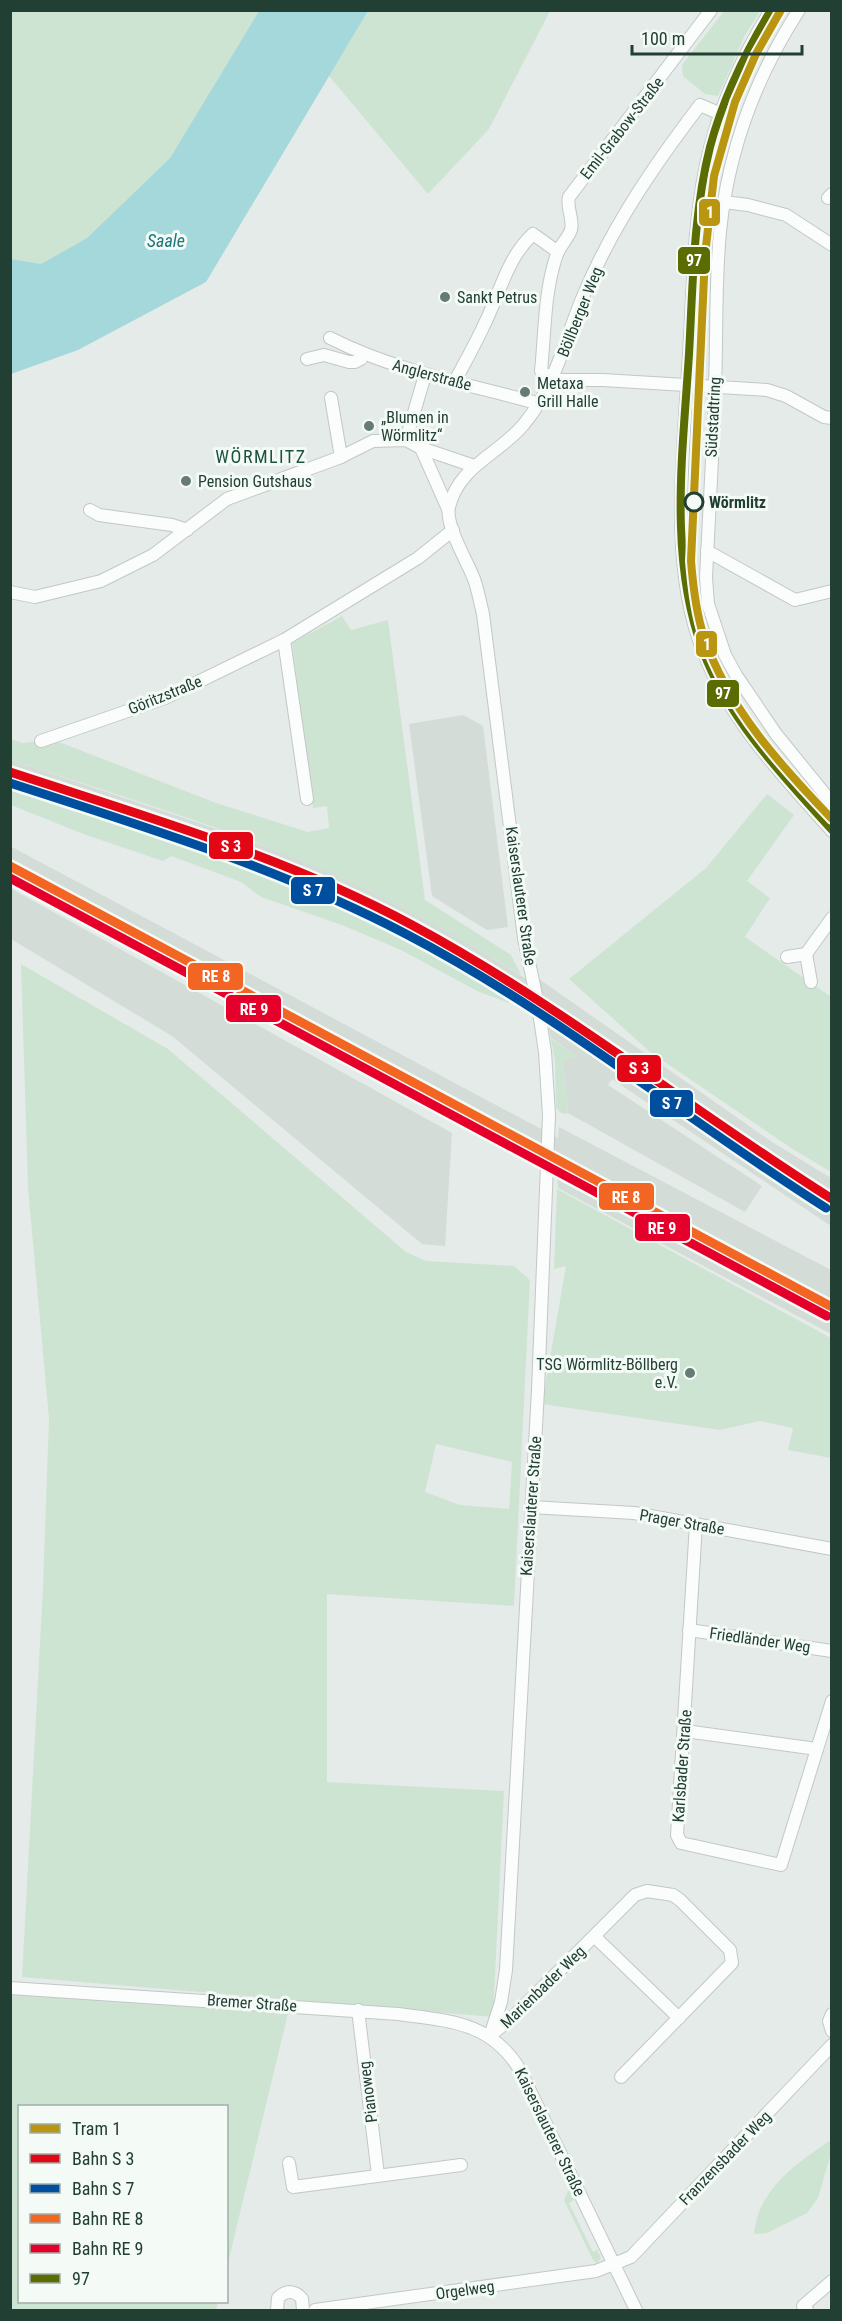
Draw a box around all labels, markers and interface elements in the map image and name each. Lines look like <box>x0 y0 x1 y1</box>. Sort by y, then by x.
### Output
scale bar <box>632 18 802 56</box>
text: 100 m <box>641 28 685 49</box>
street label: Emil-Grabow-Straße <box>576 73 668 183</box>
line badge: 1 <box>698 198 721 227</box>
text: 1 <box>706 203 714 222</box>
water label: Saale <box>147 230 185 251</box>
line badge: 97 <box>677 246 711 275</box>
text: 97 <box>686 251 702 270</box>
street label: Böllberger Weg <box>553 264 607 360</box>
place label: Sankt Petrus <box>457 288 537 307</box>
marker: Sankt Petrus <box>438 290 452 304</box>
street label: Anglerstraße <box>390 355 474 395</box>
place label: Metaxa Grill Halle <box>537 374 598 411</box>
street label: Südstadtring <box>701 376 725 458</box>
marker: Metaxa Grill Halle <box>518 385 532 399</box>
place label: „Blumen in Wörmlitz“ <box>381 408 449 445</box>
marker: „Blumen in Wörmlitz“ <box>362 419 376 433</box>
district label: WÖRMLITZ <box>215 446 307 467</box>
place label: Pension Gutshaus <box>198 472 312 491</box>
marker: Pension Gutshaus <box>179 474 193 488</box>
marker: Wörmlitz <box>684 492 704 512</box>
place label: Wörmlitz <box>709 493 766 512</box>
line badge: 1 <box>695 630 718 658</box>
text: 1 <box>703 635 711 654</box>
street label: Göritzstraße <box>125 672 205 718</box>
line badge: 97 <box>706 679 740 708</box>
text: 97 <box>715 684 731 703</box>
street label: Kaiserslauterer Straße <box>502 825 540 967</box>
line badge: S 3 <box>208 831 254 860</box>
text: S 3 <box>221 837 241 856</box>
line badge: S 7 <box>290 876 336 905</box>
text: S 7 <box>303 881 323 900</box>
line badge: RE 8 <box>187 962 244 991</box>
text: RE 8 <box>202 967 230 986</box>
line badge: RE 9 <box>225 994 282 1023</box>
text: RE 9 <box>240 1000 268 1019</box>
line badge: S 3 <box>616 1054 662 1083</box>
text: S 3 <box>629 1059 649 1078</box>
line badge: S 7 <box>649 1089 694 1118</box>
text: S 7 <box>662 1094 682 1113</box>
line badge: RE 8 <box>598 1182 655 1211</box>
text: RE 8 <box>612 1188 640 1207</box>
line badge: RE 9 <box>634 1213 691 1242</box>
text: RE 9 <box>648 1219 676 1238</box>
place label: TSG Wörmlitz-Böllberg e.V. <box>536 1355 678 1392</box>
marker: TSG Wörmlitz-Böllberg e.V. <box>683 1366 697 1380</box>
street label: Kaiserslauterer Straße <box>517 1435 545 1577</box>
street label: Prager Straße <box>638 1505 726 1539</box>
street label: Friedländer Weg <box>708 1624 812 1656</box>
street label: Karlsbader Straße <box>669 1709 695 1823</box>
street label: Marienbader Weg <box>497 1942 589 2032</box>
street label: Bremer Straße <box>206 1990 298 2016</box>
street label: Pianoweg <box>355 2060 381 2124</box>
street label: Kaiserslauterer Straße <box>511 2065 589 2199</box>
legend <box>18 2105 228 2303</box>
street label: Franzensbader Weg <box>675 2107 775 2209</box>
text: Tram 1 <box>72 2118 121 2139</box>
text: Bahn S 3 <box>72 2148 134 2169</box>
text: Bahn S 7 <box>72 2178 134 2199</box>
text: Bahn RE 8 <box>72 2208 144 2229</box>
text: Bahn RE 9 <box>72 2238 144 2259</box>
text: 97 <box>72 2268 90 2289</box>
street label: Orgelweg <box>434 2276 496 2304</box>

